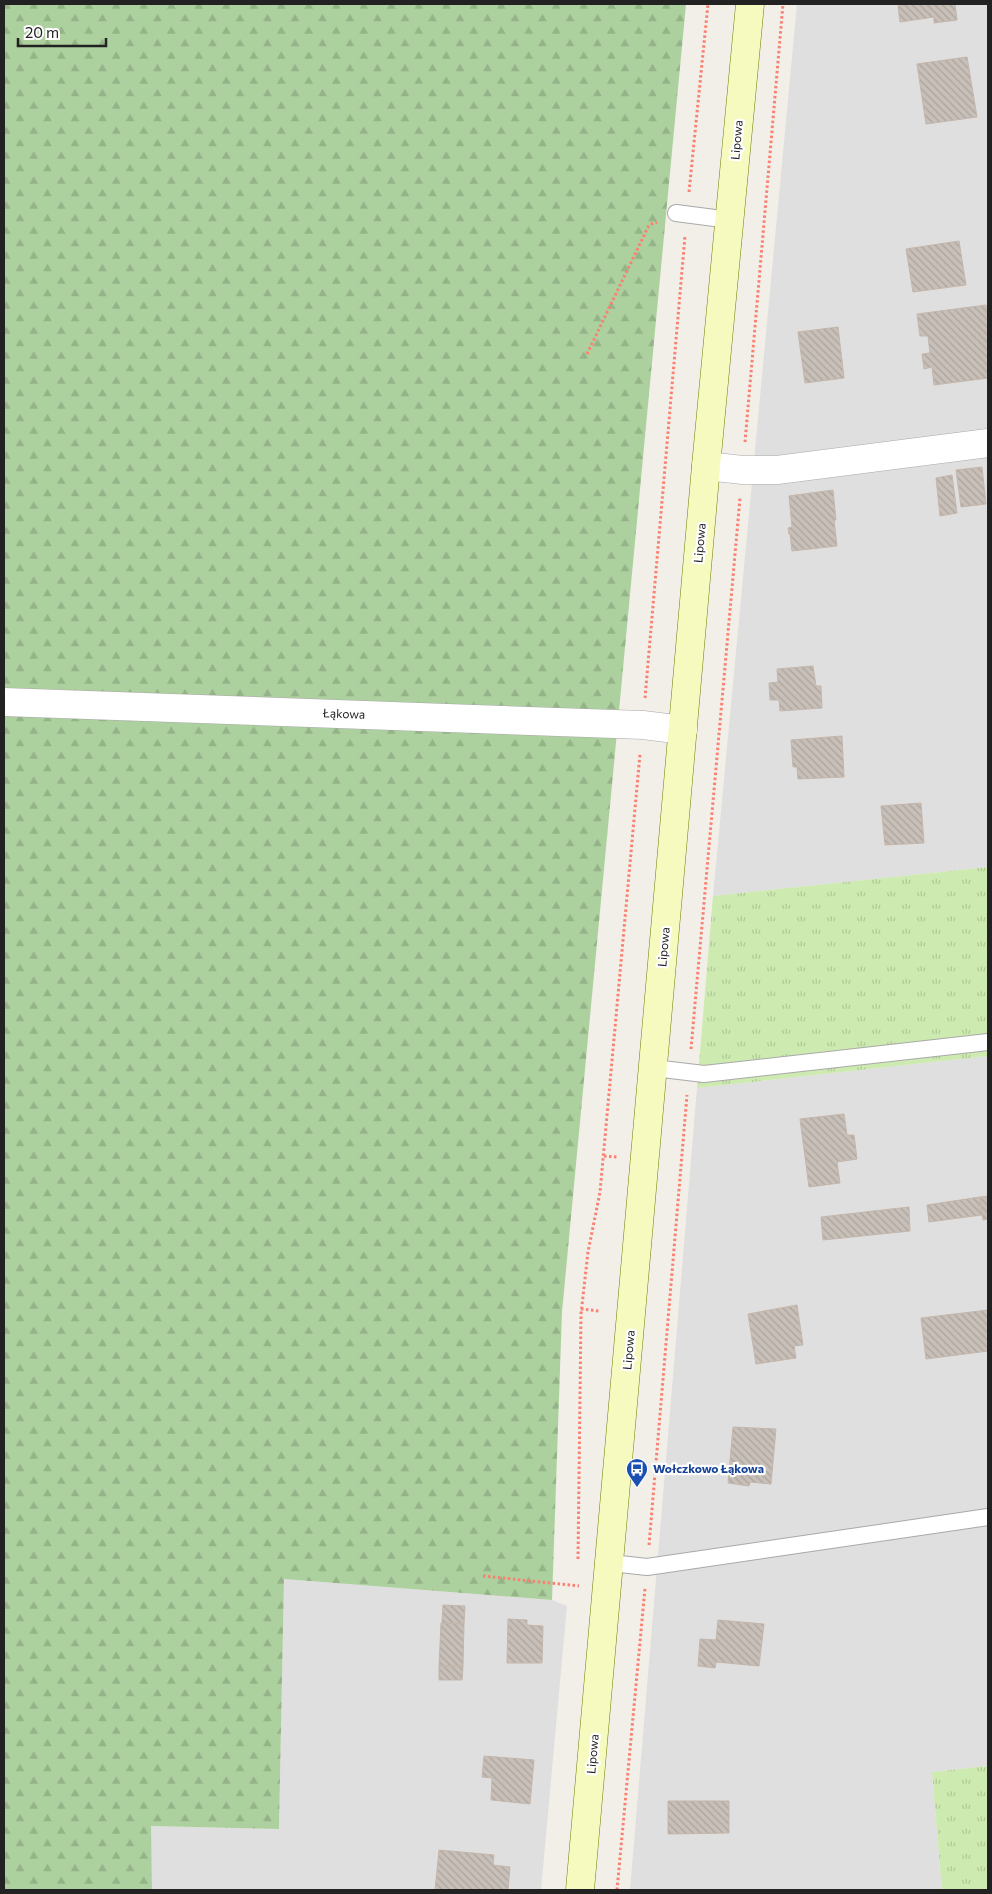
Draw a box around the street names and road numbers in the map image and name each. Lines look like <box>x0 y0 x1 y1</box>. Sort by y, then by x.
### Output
street label: Lipowa <box>727 119 745 160</box>
street label: Lipowa <box>690 522 708 563</box>
street label: Łąkowa <box>322 705 365 721</box>
street label: Lipowa <box>654 926 672 967</box>
street label: Lipowa <box>619 1329 637 1370</box>
street label: Lipowa <box>583 1733 601 1774</box>

